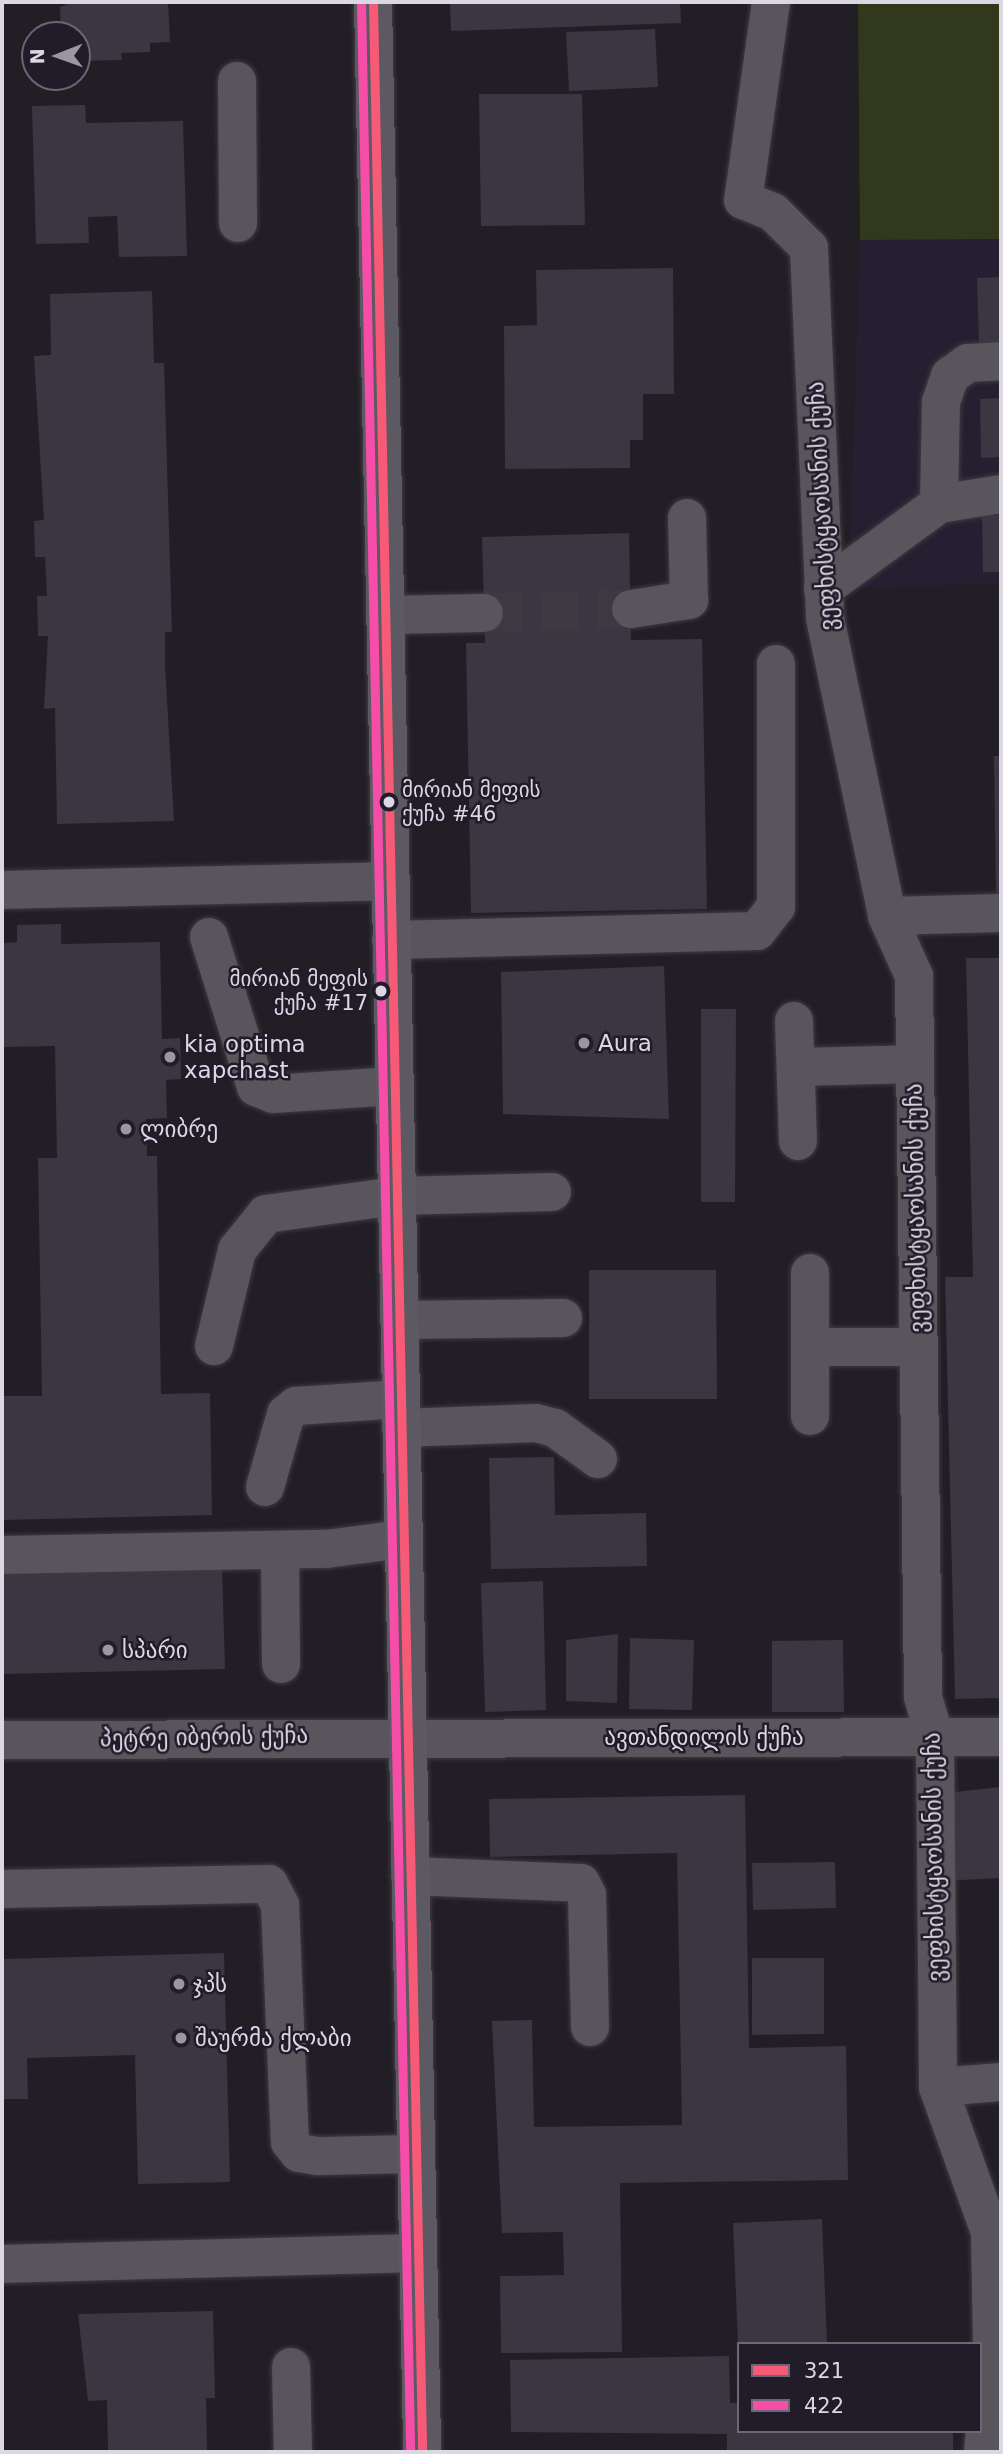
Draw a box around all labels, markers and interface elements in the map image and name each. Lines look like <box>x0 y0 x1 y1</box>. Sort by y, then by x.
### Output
north arrow <box>21 21 91 91</box>
text: N <box>26 48 48 64</box>
street label: ვეფხისტყაოსანის ქუჩა <box>802 381 842 631</box>
place label: მირიან მეფის ქუჩა #46 <box>402 777 541 827</box>
marker: მირიან მეფის ქუჩა #46 <box>382 795 396 809</box>
place label: მირიან მეფის ქუჩა #17 <box>229 966 368 1016</box>
marker: მირიან მეფის ქუჩა #17 <box>374 984 388 998</box>
place label: Aura <box>598 1029 652 1057</box>
place label: kia optima xapchast <box>184 1030 306 1084</box>
marker: Aura <box>576 1035 592 1051</box>
marker: kia optima xapchast <box>162 1049 178 1065</box>
street label: ვეფხისტყაოსანის ქუჩა <box>900 1083 932 1333</box>
place label: ლიბრე <box>140 1115 218 1143</box>
marker: ლიბრე <box>118 1121 134 1137</box>
place label: სპარი <box>122 1636 188 1664</box>
marker: სპარი <box>100 1642 116 1658</box>
street label: პეტრე იბერის ქუჩა <box>100 1721 308 1753</box>
street label: ავთანდილის ქუჩა <box>604 1723 804 1751</box>
street label: ვეფხისტყაოსანის ქუჩა <box>918 1732 950 1982</box>
place label: ჯპს <box>193 1970 227 1998</box>
marker: ჯპს <box>171 1976 187 1992</box>
place label: შაურმა ქლაბი <box>195 2024 352 2052</box>
marker: შაურმა ქლაბი <box>173 2030 189 2046</box>
legend <box>737 2342 982 2433</box>
text: 321 <box>804 2359 844 2383</box>
text: 422 <box>804 2394 844 2418</box>

